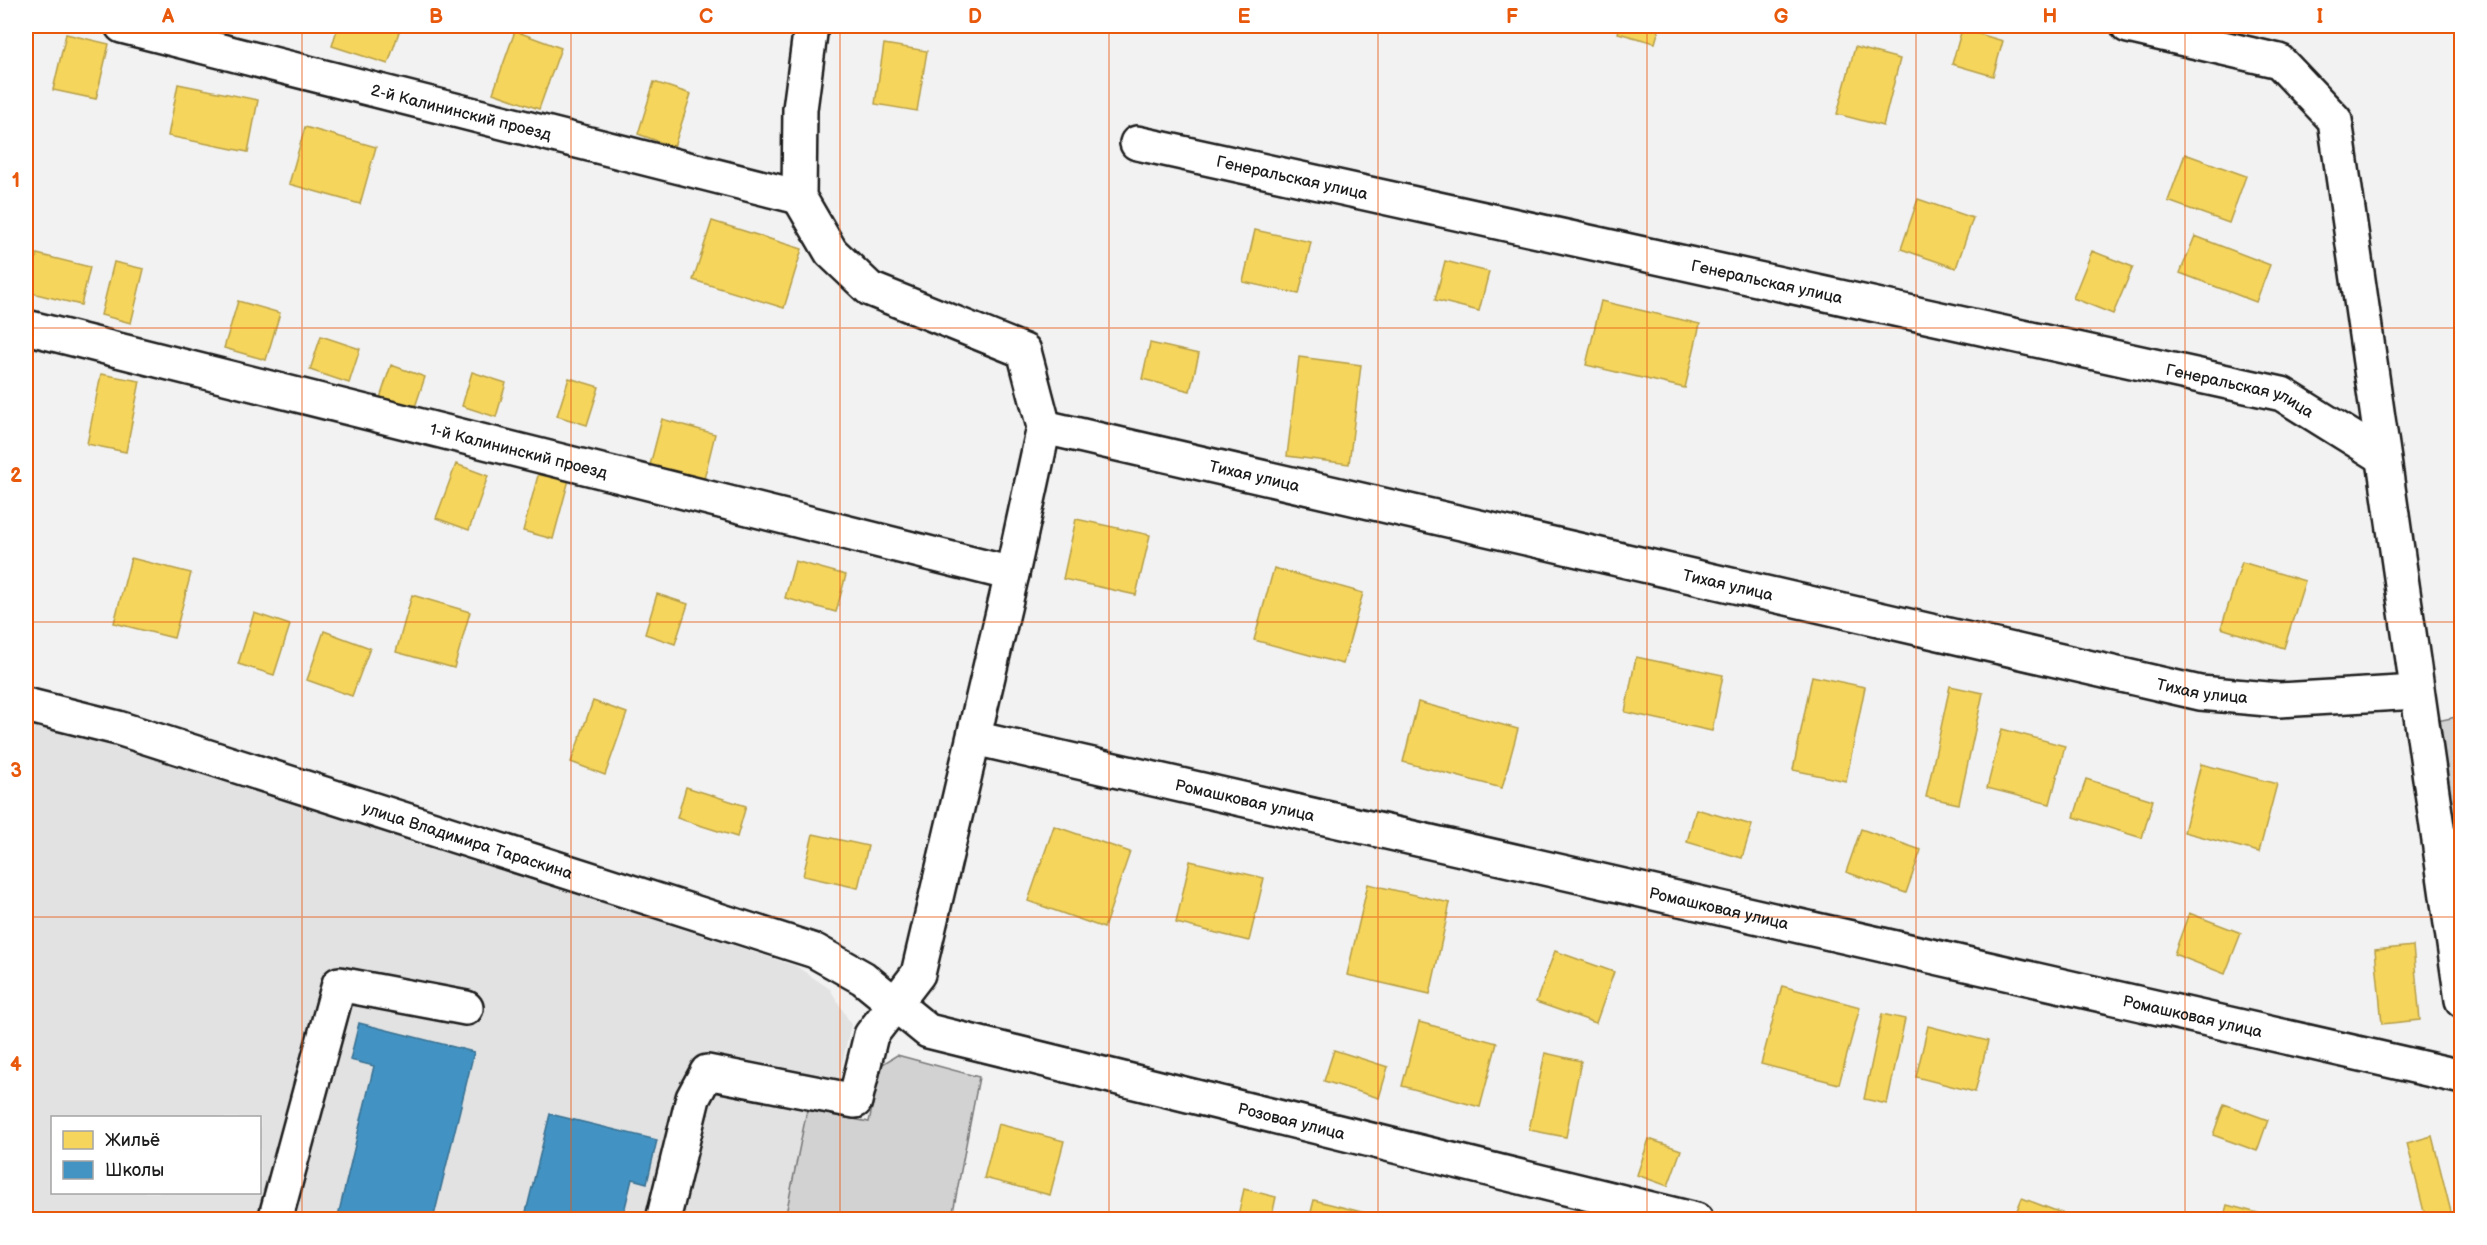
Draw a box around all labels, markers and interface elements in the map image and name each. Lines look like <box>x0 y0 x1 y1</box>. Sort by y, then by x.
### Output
text: A <box>161 5 175 29</box>
text: B <box>429 5 443 29</box>
text: C <box>699 5 713 29</box>
text: D <box>968 5 982 29</box>
text: E <box>1238 5 1251 29</box>
text: F <box>1506 5 1518 29</box>
text: G <box>1774 5 1789 29</box>
text: H <box>2043 5 2057 29</box>
text: I <box>2317 5 2323 29</box>
street label: 2-й Калининский проезд <box>369 81 553 145</box>
street label: Генеральская улица <box>1215 153 1370 204</box>
text: 1 <box>12 169 20 193</box>
street label: Генеральская улица <box>1689 257 1845 309</box>
street label: Генеральская улица <box>2164 361 2317 423</box>
street label: 1-й Калининский проезд <box>428 421 609 483</box>
street label: Тихая улица <box>1207 457 1302 497</box>
text: 2 <box>10 464 22 488</box>
street label: Тихая улица <box>1681 566 1775 606</box>
street label: Тихая улица <box>2154 675 2249 708</box>
text: 3 <box>10 759 22 783</box>
street label: Ромашковая улица <box>1173 776 1317 826</box>
street label: улица Владимира Тараскина <box>360 799 575 884</box>
street label: Ромашковая улица <box>1647 884 1791 934</box>
street label: Ромашковая улица <box>2121 992 2265 1042</box>
text: 4 <box>10 1053 22 1077</box>
street label: Розовая улица <box>1236 1100 1347 1144</box>
legend <box>51 1116 261 1194</box>
text: Жильё <box>105 1130 160 1151</box>
text: Школы <box>105 1160 164 1181</box>

